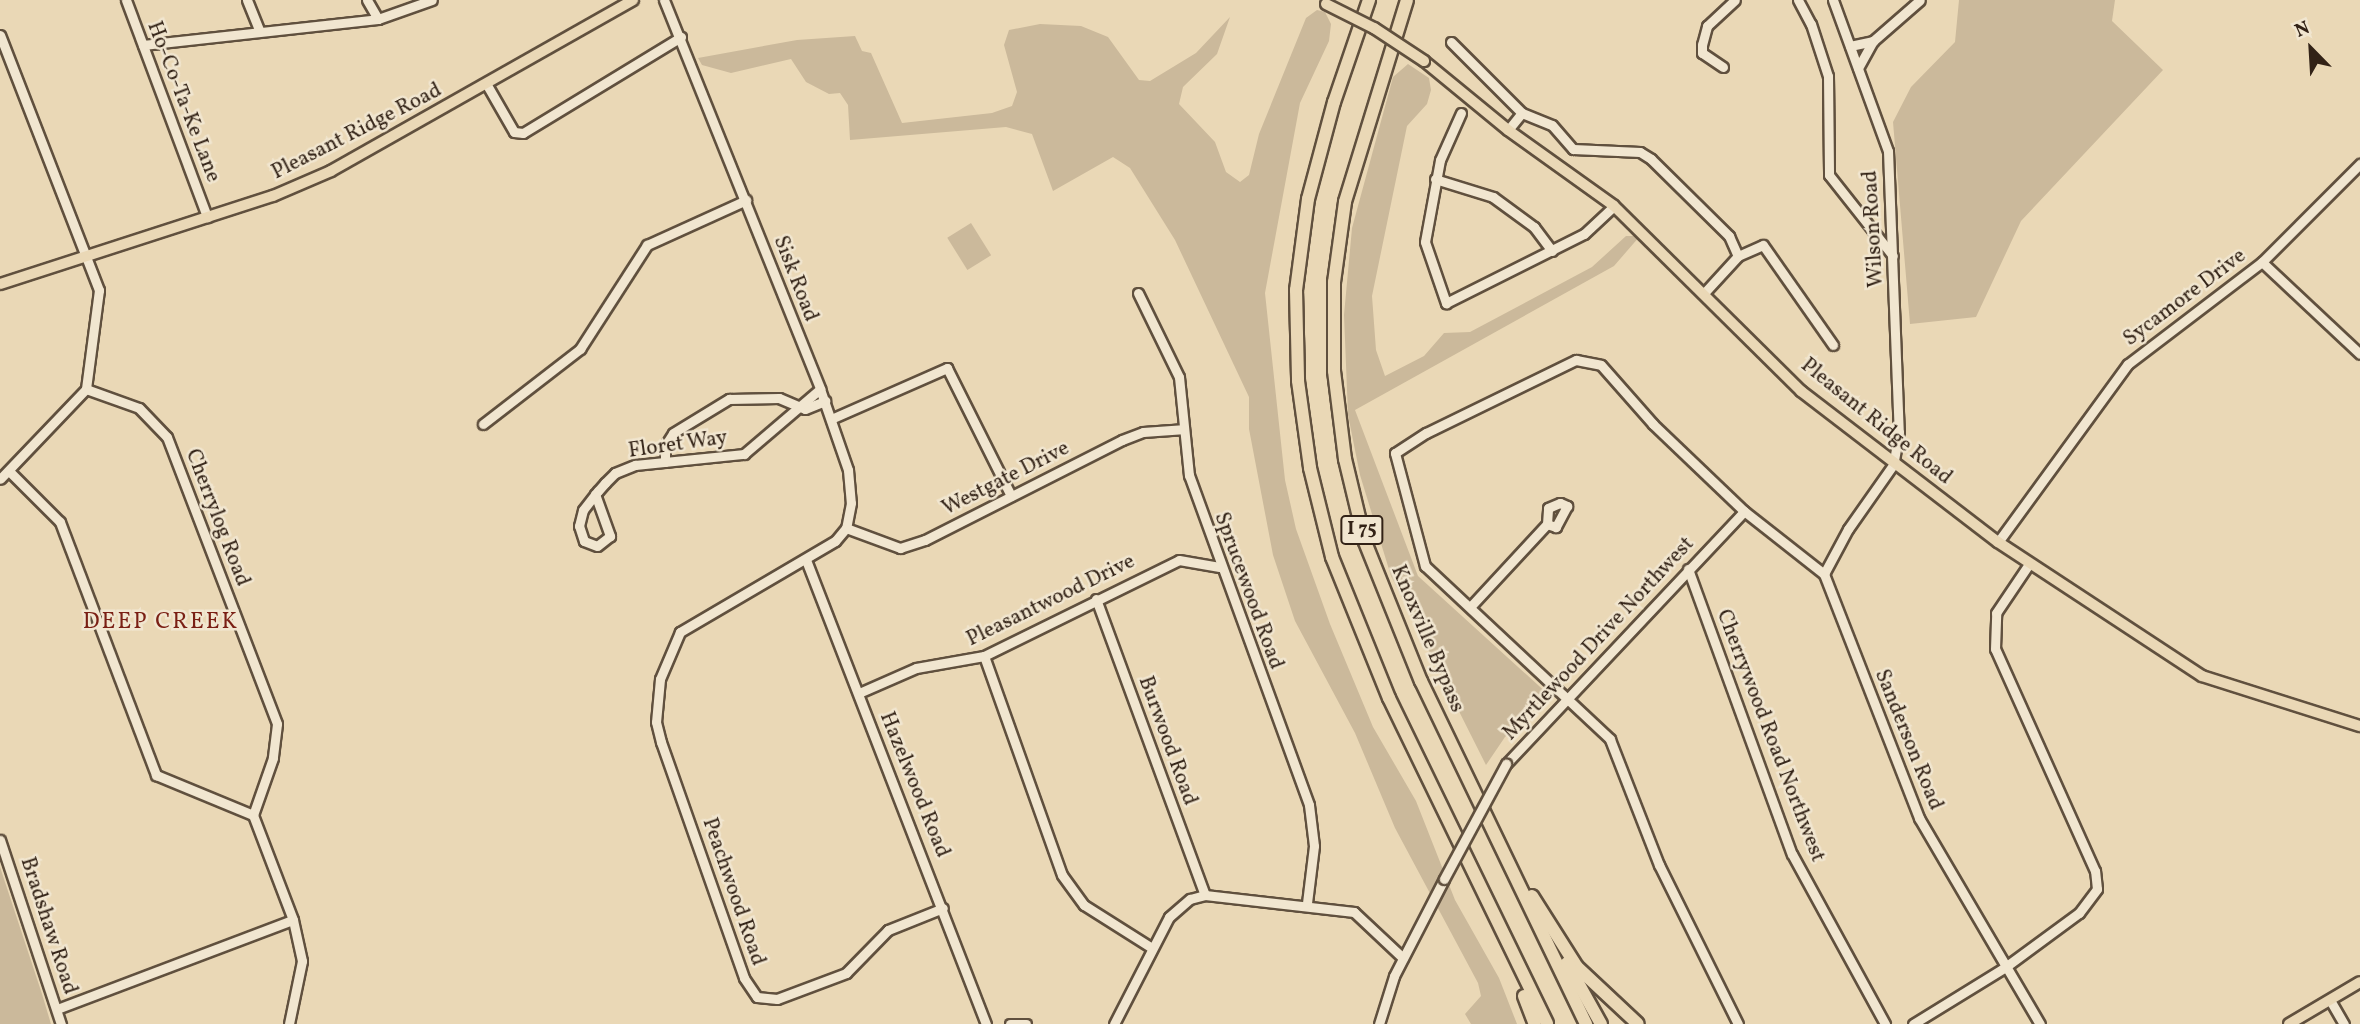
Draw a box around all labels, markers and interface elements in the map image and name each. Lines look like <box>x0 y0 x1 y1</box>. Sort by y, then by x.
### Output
north arrow <box>2276 14 2346 84</box>
text: N <box>2291 15 2314 45</box>
street label: Ho-Co-Ta-Ke Lane <box>141 18 225 186</box>
street label: Pleasant Ridge Road <box>268 78 446 186</box>
street label: Wilson Road <box>1858 170 1890 288</box>
street label: Sisk Road <box>767 232 823 326</box>
street label: Sycamore Drive <box>2119 244 2251 352</box>
street label: Pleasant Ridge Road <box>1795 353 1957 491</box>
street label: Floret Way <box>627 426 729 464</box>
street label: Westgate Drive <box>938 436 1074 522</box>
street label: Cherrylog Road <box>179 446 255 590</box>
street label: Sprucewood Road <box>1208 509 1288 673</box>
road number: I 75 <box>1339 514 1385 545</box>
street label: Myrtlewood Drive Northwest <box>1498 532 1700 746</box>
street label: Pleasantwood Drive <box>963 549 1139 653</box>
street label: Knoxville Bypass <box>1385 562 1469 716</box>
street label: Cherrywood Road Northwest <box>1710 606 1830 866</box>
district label: DEEP CREEK <box>84 608 238 636</box>
street label: Sanderson Road <box>1868 666 1948 814</box>
street label: Burwood Road <box>1132 673 1202 809</box>
street label: Hazelwood Road <box>873 708 955 862</box>
street label: Peachwood Road <box>696 815 770 969</box>
street label: Bradshaw Road <box>14 854 82 998</box>

